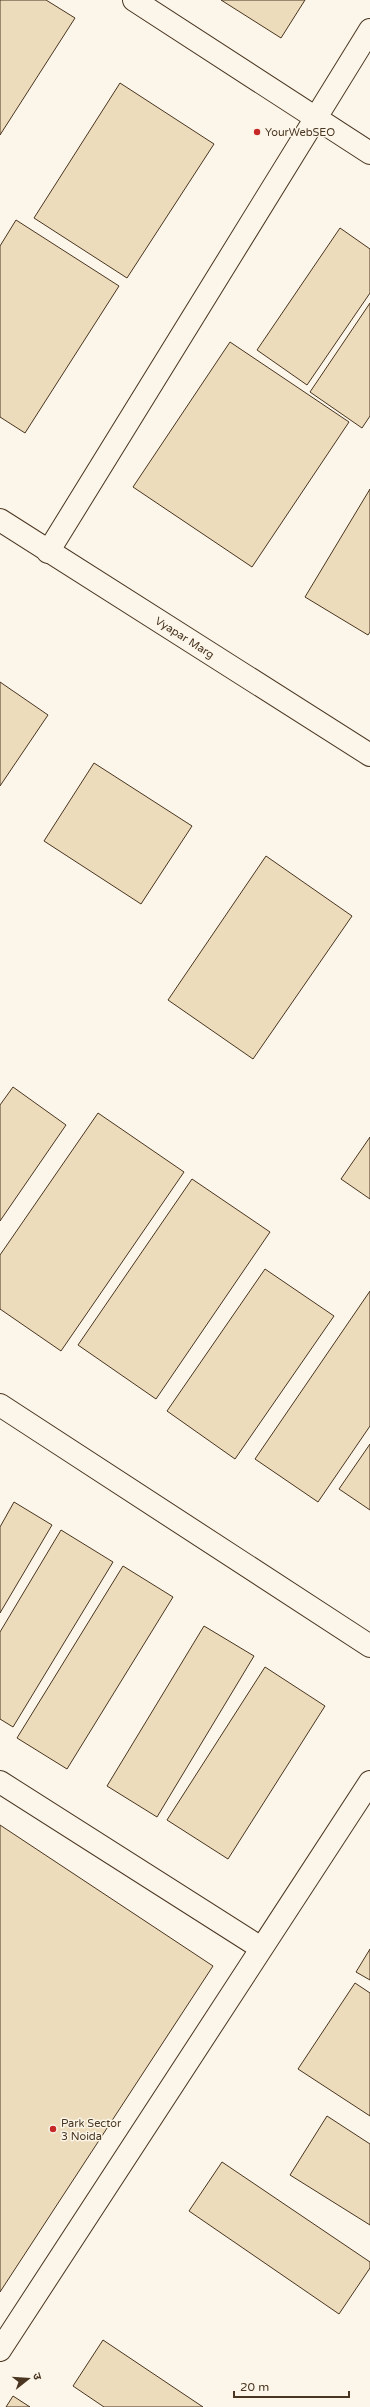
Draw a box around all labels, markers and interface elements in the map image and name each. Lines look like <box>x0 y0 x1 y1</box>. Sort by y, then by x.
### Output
place label: YourWebSEO <box>265 126 335 139</box>
marker: YourWebSEO <box>252 127 262 137</box>
street label: Vyapar Marg <box>153 614 217 661</box>
place label: Park Sector 3 Noida <box>61 2117 122 2143</box>
marker: Park Sector 3 Noida <box>48 2124 58 2134</box>
north arrow <box>8 2359 48 2399</box>
text: उ <box>30 2371 44 2382</box>
scale bar <box>234 2373 349 2399</box>
text: 20 m <box>240 2380 269 2394</box>

